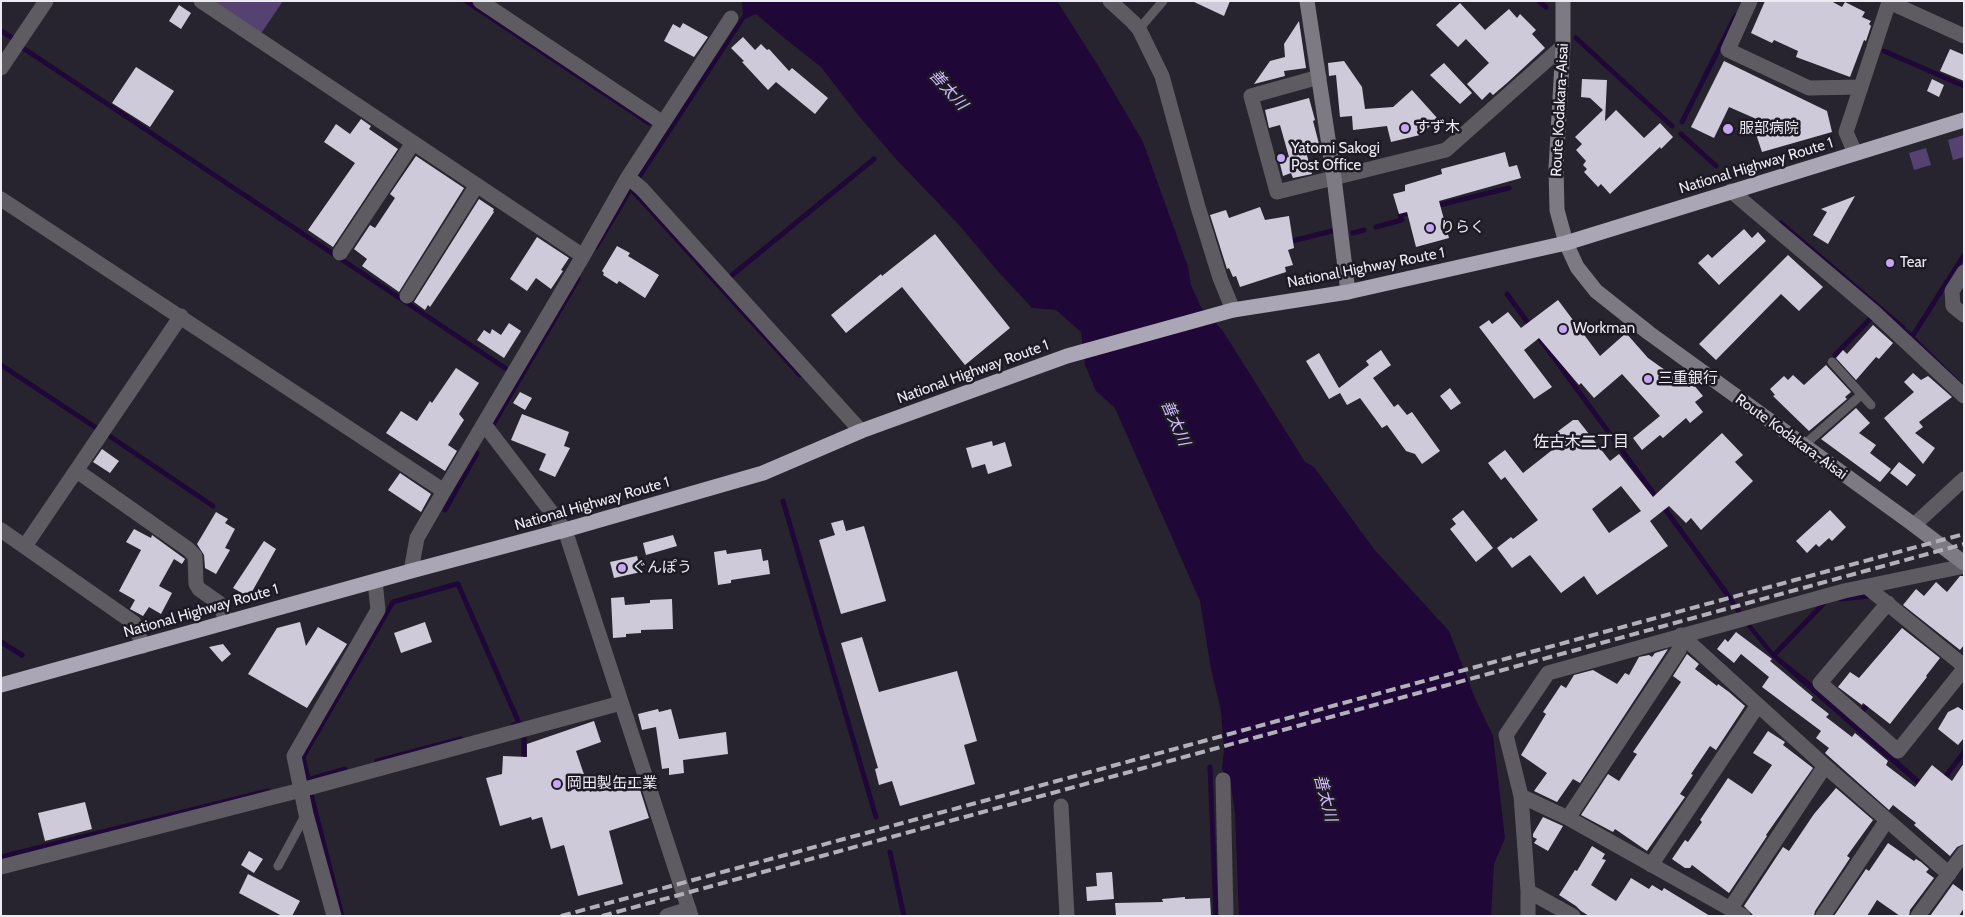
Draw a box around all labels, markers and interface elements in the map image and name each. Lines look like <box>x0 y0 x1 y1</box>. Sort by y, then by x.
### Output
street label: Route Kodakara-Aisai <box>1548 43 1572 177</box>
water label: 善太川 <box>925 66 971 114</box>
place label: すず木 <box>1415 119 1460 137</box>
place label: 服部病院 <box>1739 120 1799 138</box>
marker: すず木 <box>1399 122 1411 134</box>
marker: 服部病院 <box>1721 122 1735 136</box>
street label: National Highway Route 1 <box>1677 134 1835 198</box>
place label: Yatomi Sakogi Post Office <box>1291 140 1380 175</box>
marker: Yatomi Sakogi Post Office <box>1275 152 1287 164</box>
place label: りらく <box>1440 219 1485 237</box>
marker: りらく <box>1424 222 1436 234</box>
street label: National Highway Route 1 <box>1286 244 1446 292</box>
place label: Tear <box>1900 254 1926 272</box>
marker: Tear <box>1884 257 1896 269</box>
place label: Workman <box>1573 320 1635 338</box>
marker: Workman <box>1557 323 1569 335</box>
street label: National Highway Route 1 <box>895 336 1051 408</box>
place label: 三重銀行 <box>1658 370 1718 388</box>
marker: 三重銀行 <box>1642 373 1654 385</box>
street label: Route Kodakara-Aisai <box>1732 390 1850 484</box>
water label: 善太川 <box>1156 397 1194 449</box>
district label: 佐古木二丁目 <box>1533 432 1629 452</box>
street label: National Highway Route 1 <box>513 473 671 535</box>
place label: ぐんぽう <box>632 559 692 577</box>
marker: ぐんぽう <box>616 562 628 574</box>
street label: National Highway Route 1 <box>122 580 280 642</box>
water label: 善太川 <box>1310 772 1340 824</box>
place label: 岡田製缶工業 <box>567 775 657 793</box>
marker: 岡田製缶工業 <box>551 778 563 790</box>

